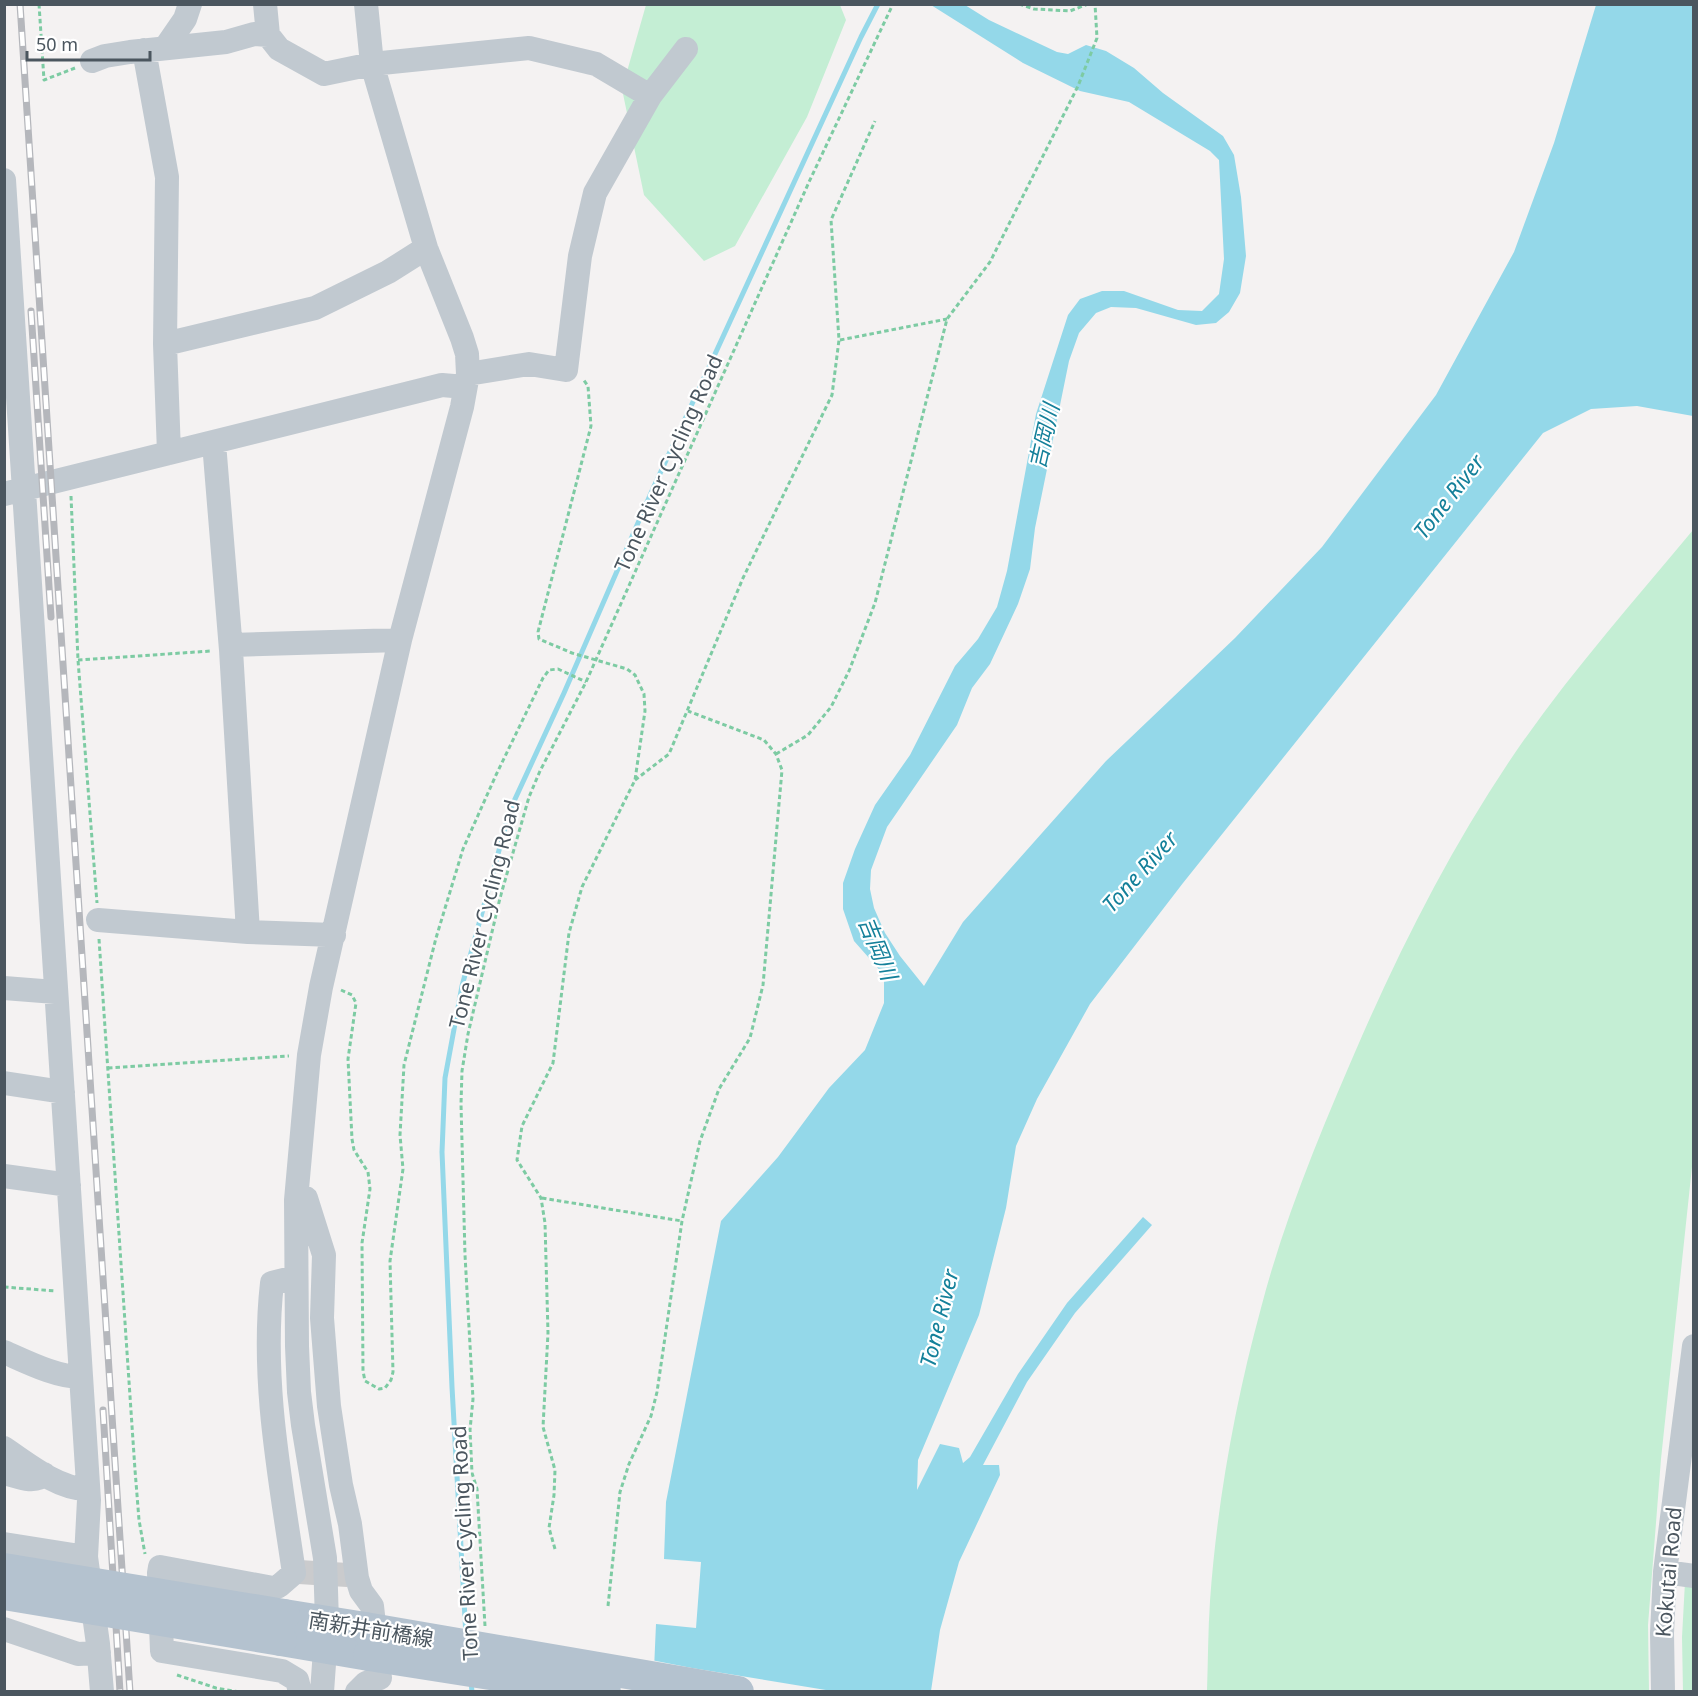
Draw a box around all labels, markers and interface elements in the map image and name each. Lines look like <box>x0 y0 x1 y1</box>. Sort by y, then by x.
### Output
scale bar <box>27 24 150 62</box>
text: 50 m <box>36 32 78 56</box>
street label: Tone River Cycling Road <box>607 350 729 576</box>
water label: 吉岡川 <box>1021 399 1065 472</box>
water label: Tone River <box>1406 447 1491 544</box>
street label: Tone River Cycling Road <box>442 797 526 1031</box>
water label: Tone River <box>1095 823 1184 918</box>
water label: 吉岡川 <box>853 912 906 986</box>
water label: Tone River <box>911 1265 965 1370</box>
street label: Tone River Cycling Road <box>444 1425 484 1661</box>
street label: Kokutai Road <box>1648 1506 1688 1638</box>
street label: 南新井前橋線 <box>307 1605 435 1653</box>

